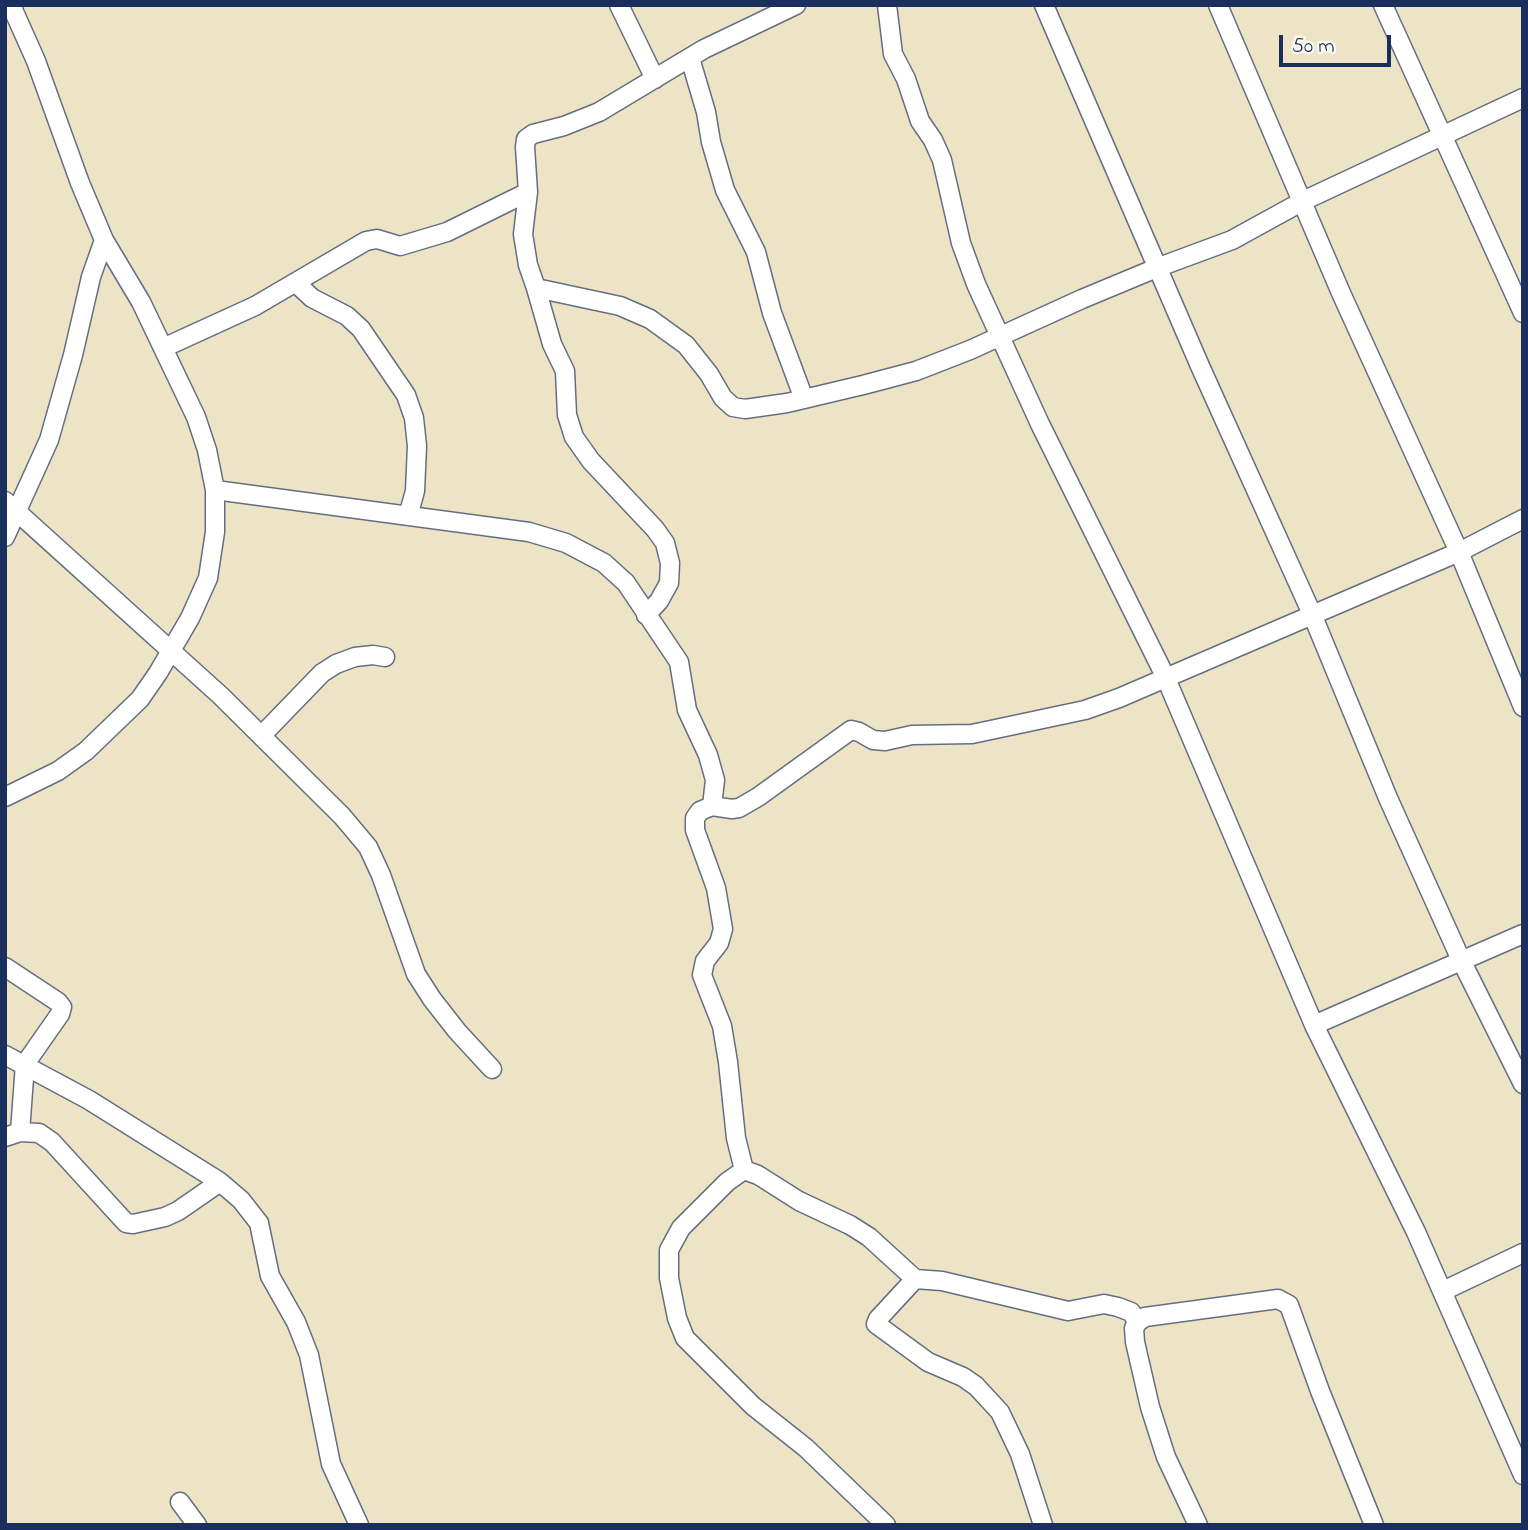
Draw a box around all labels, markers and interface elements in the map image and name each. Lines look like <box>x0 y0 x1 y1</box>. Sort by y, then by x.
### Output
scale bar <box>1283 21 1395 65</box>
text: 50 m <box>1292 32 1335 62</box>

